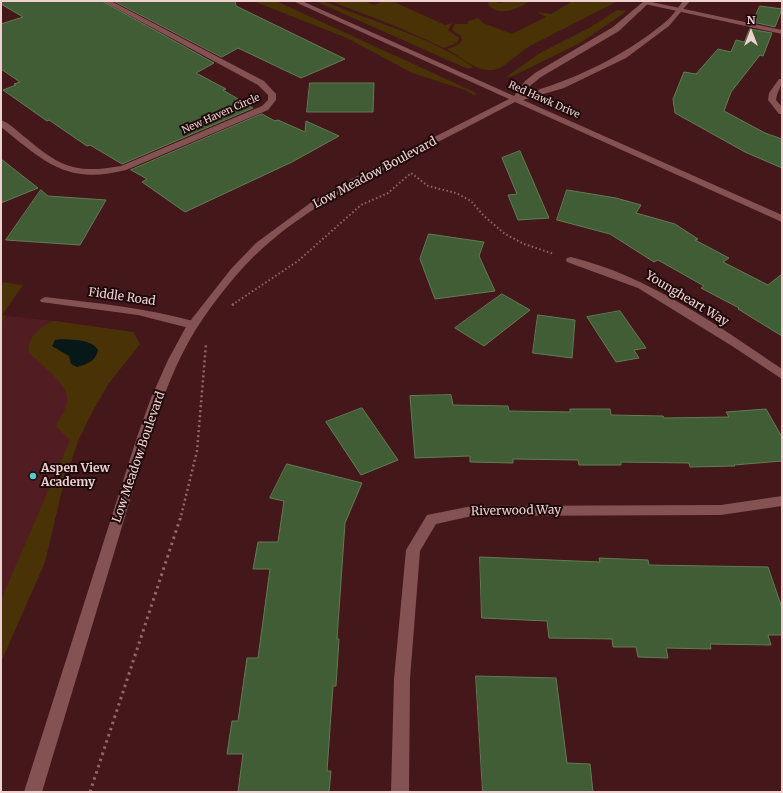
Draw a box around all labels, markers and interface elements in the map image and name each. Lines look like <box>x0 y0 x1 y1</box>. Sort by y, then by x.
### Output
north arrow <box>731 12 771 52</box>
text: N <box>747 13 755 27</box>
street label: Red Hawk Drive <box>506 79 582 121</box>
street label: New Haven Circle <box>180 91 262 137</box>
street label: Low Meadow Boulevard <box>311 134 439 212</box>
street label: Youngheart Way <box>643 269 731 329</box>
street label: Fiddle Road <box>88 285 156 309</box>
street label: Low Meadow Boulevard <box>110 390 168 524</box>
place label: Aspen View Academy <box>41 462 110 490</box>
marker: Aspen View Academy <box>28 471 38 481</box>
street label: Riverwood Way <box>471 503 561 519</box>

